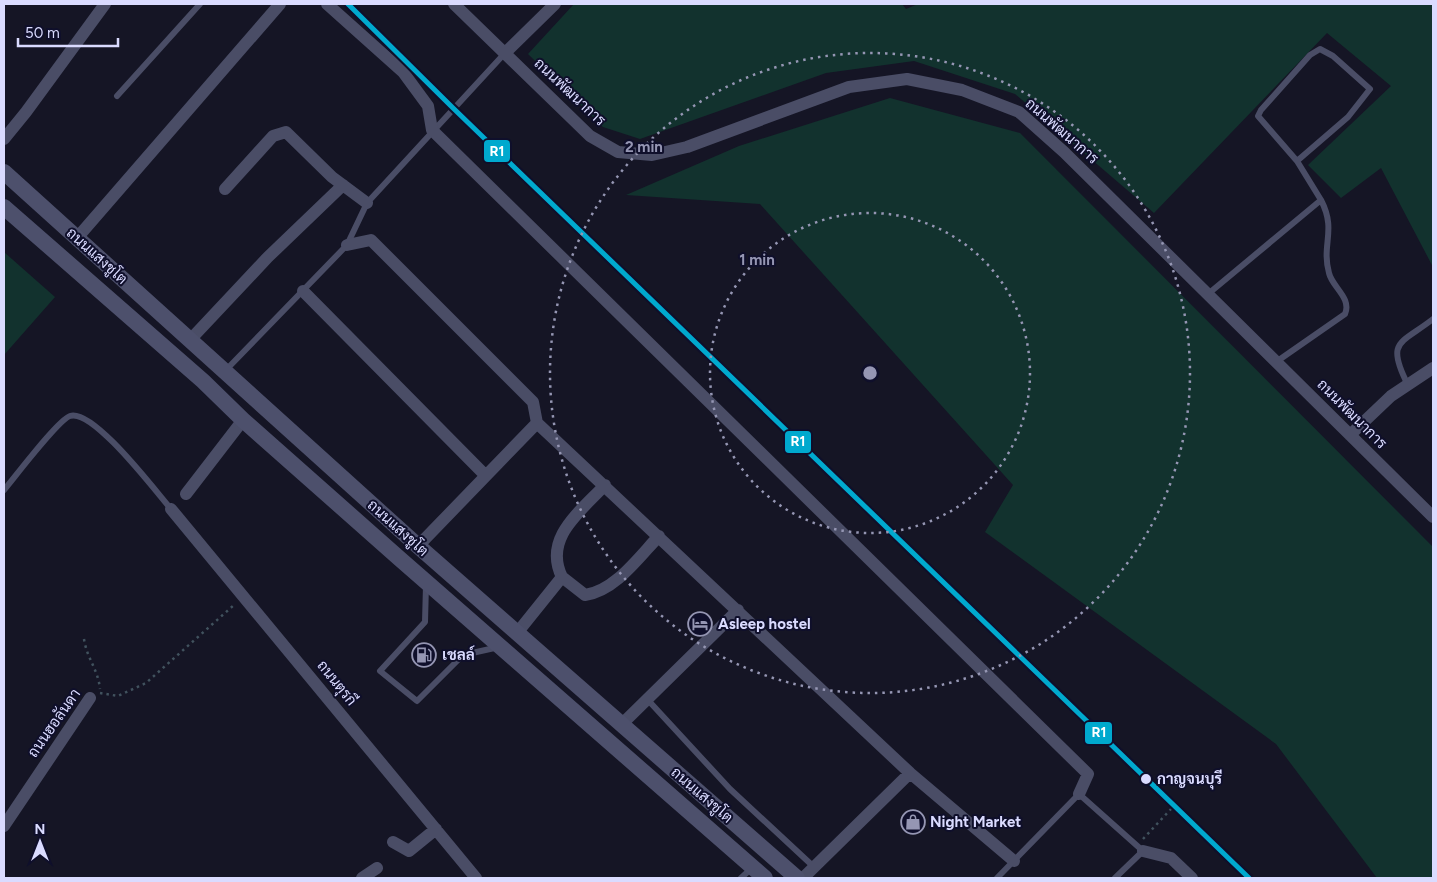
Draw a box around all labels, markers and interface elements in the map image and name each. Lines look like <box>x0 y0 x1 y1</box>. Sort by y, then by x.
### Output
scale bar <box>18 15 118 47</box>
text: 50 m <box>25 24 60 42</box>
street label: ถนนพัฒนาการ <box>531 54 609 130</box>
street label: ถนนพัฒนาการ <box>1022 94 1102 168</box>
text: 2 min <box>625 138 663 156</box>
line badge: R1 <box>483 139 511 163</box>
text: R1 <box>490 143 504 160</box>
street label: ถนนแสงชูโต <box>62 223 132 289</box>
text: 1 min <box>739 251 775 269</box>
centre of rings <box>861 364 879 382</box>
street label: ถนนพัฒนาการ <box>1313 375 1391 453</box>
line badge: R1 <box>784 430 812 454</box>
text: R1 <box>791 433 805 450</box>
street label: ถนนแสงชูโต <box>363 495 433 561</box>
hotel icon: Asleep hostel <box>687 611 713 637</box>
place label: Asleep hostel <box>718 615 811 633</box>
fuel station icon: เชลล์ <box>411 642 437 668</box>
place label: เชลล์ <box>442 645 476 664</box>
street label: ถนนตุรกี <box>312 656 361 710</box>
street label: ถนนฮอลันดา <box>24 685 84 761</box>
line badge: R1 <box>1084 721 1113 745</box>
text: R1 <box>1092 724 1106 741</box>
street label: ถนนแสงชูโต <box>667 763 737 827</box>
place label: กาญจนบุรี <box>1157 769 1222 790</box>
marker: กาญจนบุรี <box>1139 772 1153 786</box>
shop icon: Night Market <box>900 809 926 835</box>
place label: Night Market <box>930 813 1021 831</box>
north arrow <box>15 817 65 867</box>
text: N <box>35 821 45 838</box>

